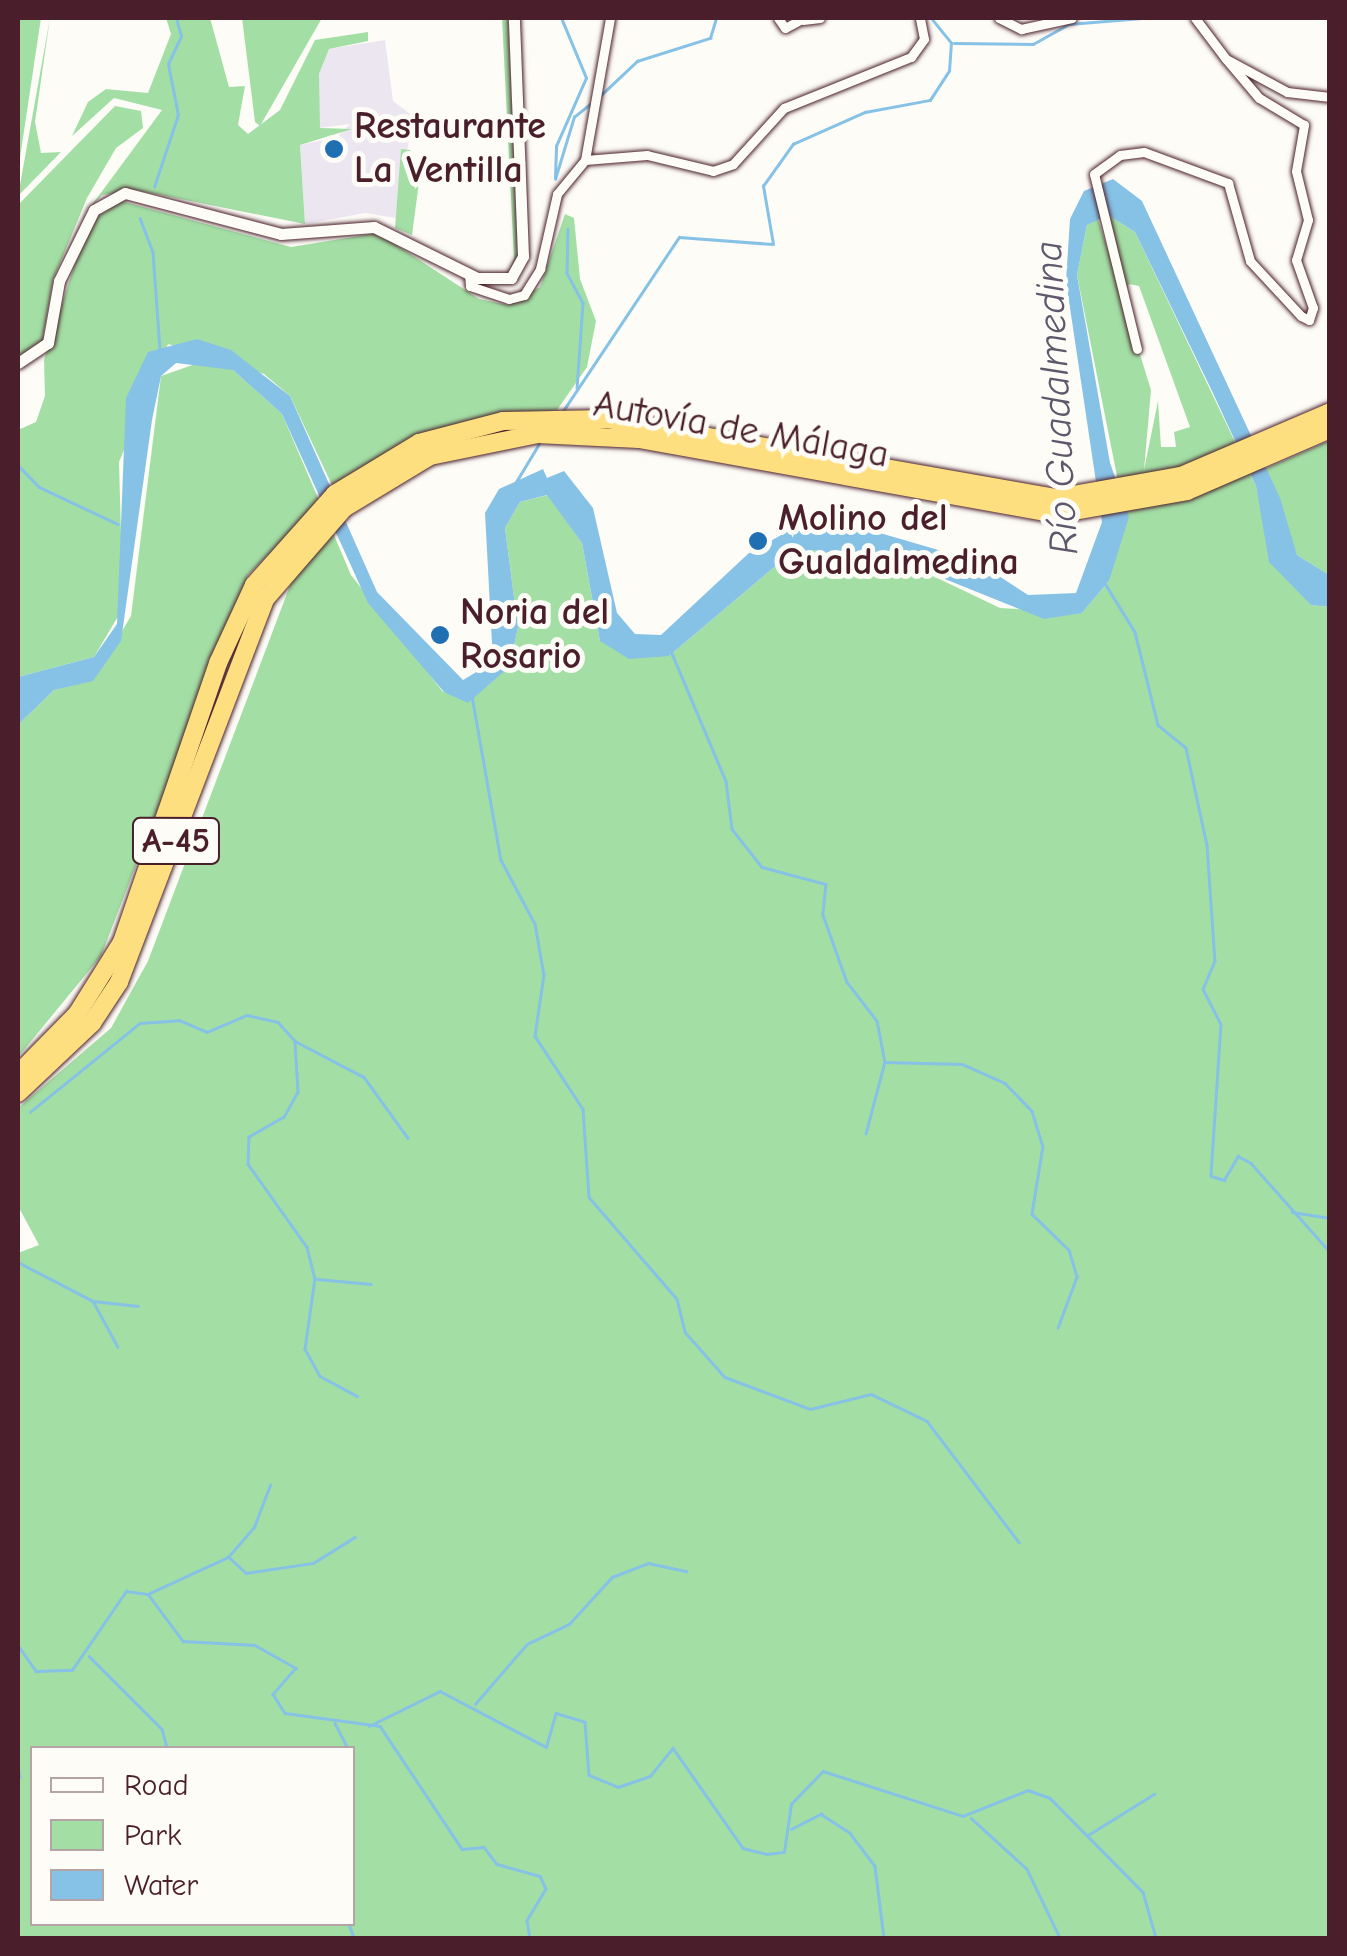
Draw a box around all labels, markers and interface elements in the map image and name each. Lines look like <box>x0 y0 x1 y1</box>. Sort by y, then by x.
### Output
place label: Restaurante La Ventilla <box>354 104 546 193</box>
marker: Restaurante La Ventilla <box>323 138 345 160</box>
water label: Río Guadalmedina <box>1024 240 1088 556</box>
street label: Autovía de Málaga <box>590 382 892 478</box>
place label: Molino del Gualdalmedina <box>778 496 1019 586</box>
marker: Molino del Gualdalmedina <box>747 530 769 552</box>
place label: Noria del Rosario <box>460 590 609 679</box>
marker: Noria del Rosario <box>429 624 451 646</box>
road number: A-45 <box>131 811 221 871</box>
legend <box>30 1746 355 1926</box>
text: Road <box>124 1768 189 1803</box>
text: Park <box>124 1818 181 1853</box>
text: Water <box>124 1868 198 1903</box>

